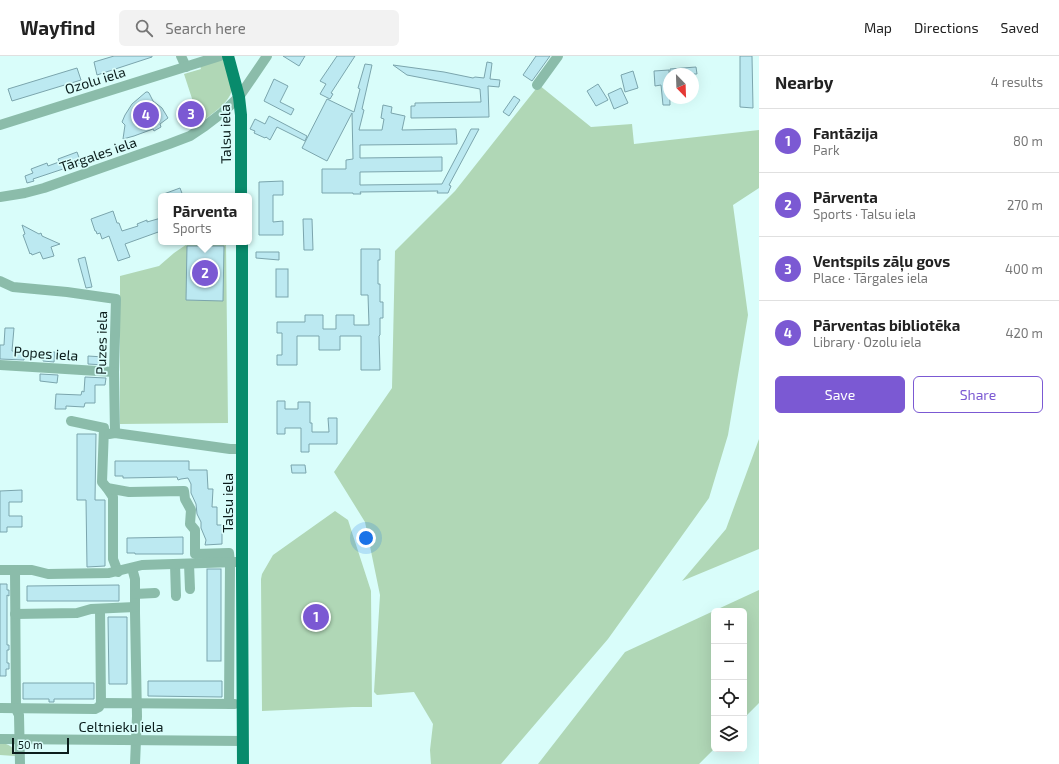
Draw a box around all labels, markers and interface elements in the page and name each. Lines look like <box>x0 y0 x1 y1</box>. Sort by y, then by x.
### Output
search box <box>119 10 399 46</box>
text: Wayfind <box>20 16 95 39</box>
icon: search <box>133 17 155 39</box>
text: Search here <box>165 19 246 37</box>
text: Map <box>864 19 892 36</box>
text: Directions <box>914 19 979 36</box>
text: Saved <box>1001 19 1039 36</box>
street label: Ozolu iela <box>63 63 127 97</box>
north arrow <box>663 68 699 104</box>
text: Nearby <box>775 72 833 92</box>
text: 4 results <box>991 74 1043 90</box>
pin: 3 <box>178 99 204 129</box>
pin: 4 <box>133 100 159 130</box>
street label: Talsu iela <box>216 104 234 164</box>
text: Fantāzija <box>813 124 878 142</box>
street label: Tārgales iela <box>57 133 139 175</box>
text: 1 <box>785 133 791 149</box>
text: 80 m <box>1013 133 1043 149</box>
text: Park <box>813 142 840 158</box>
text: Pārventa <box>813 188 878 206</box>
popup <box>158 193 252 245</box>
text: 2 <box>784 197 792 213</box>
text: 270 m <box>1007 197 1043 213</box>
text: Pārventa <box>173 202 237 220</box>
text: Sports · Talsu iela <box>813 206 916 222</box>
text: Sports <box>173 220 212 236</box>
text: Ventspils zāļu govs <box>813 252 950 270</box>
pin: 2 <box>192 258 218 288</box>
text: 3 <box>784 261 792 277</box>
text: 400 m <box>1005 261 1043 277</box>
text: Place · Tārgales iela <box>813 270 928 286</box>
street label: Puzes iela <box>92 311 110 375</box>
text: Pārventas bibliotēka <box>813 316 960 334</box>
text: 4 <box>784 325 792 341</box>
text: 420 m <box>1006 325 1043 341</box>
text: Library · Ozolu iela <box>813 334 921 350</box>
street label: Popes iela <box>13 342 79 364</box>
button: Save <box>775 376 905 413</box>
button: Share <box>913 376 1043 413</box>
street label: Talsu iela <box>219 473 236 533</box>
your location <box>356 528 376 548</box>
pin: 1 <box>303 602 329 632</box>
map controls <box>711 608 747 752</box>
button: + <box>711 608 747 644</box>
button: − <box>711 644 747 680</box>
button: locate <box>711 680 747 716</box>
button: layers <box>711 716 747 752</box>
street label: Celtnieku iela <box>78 718 164 735</box>
scale bar <box>12 736 69 755</box>
text: 50 m <box>18 738 43 751</box>

